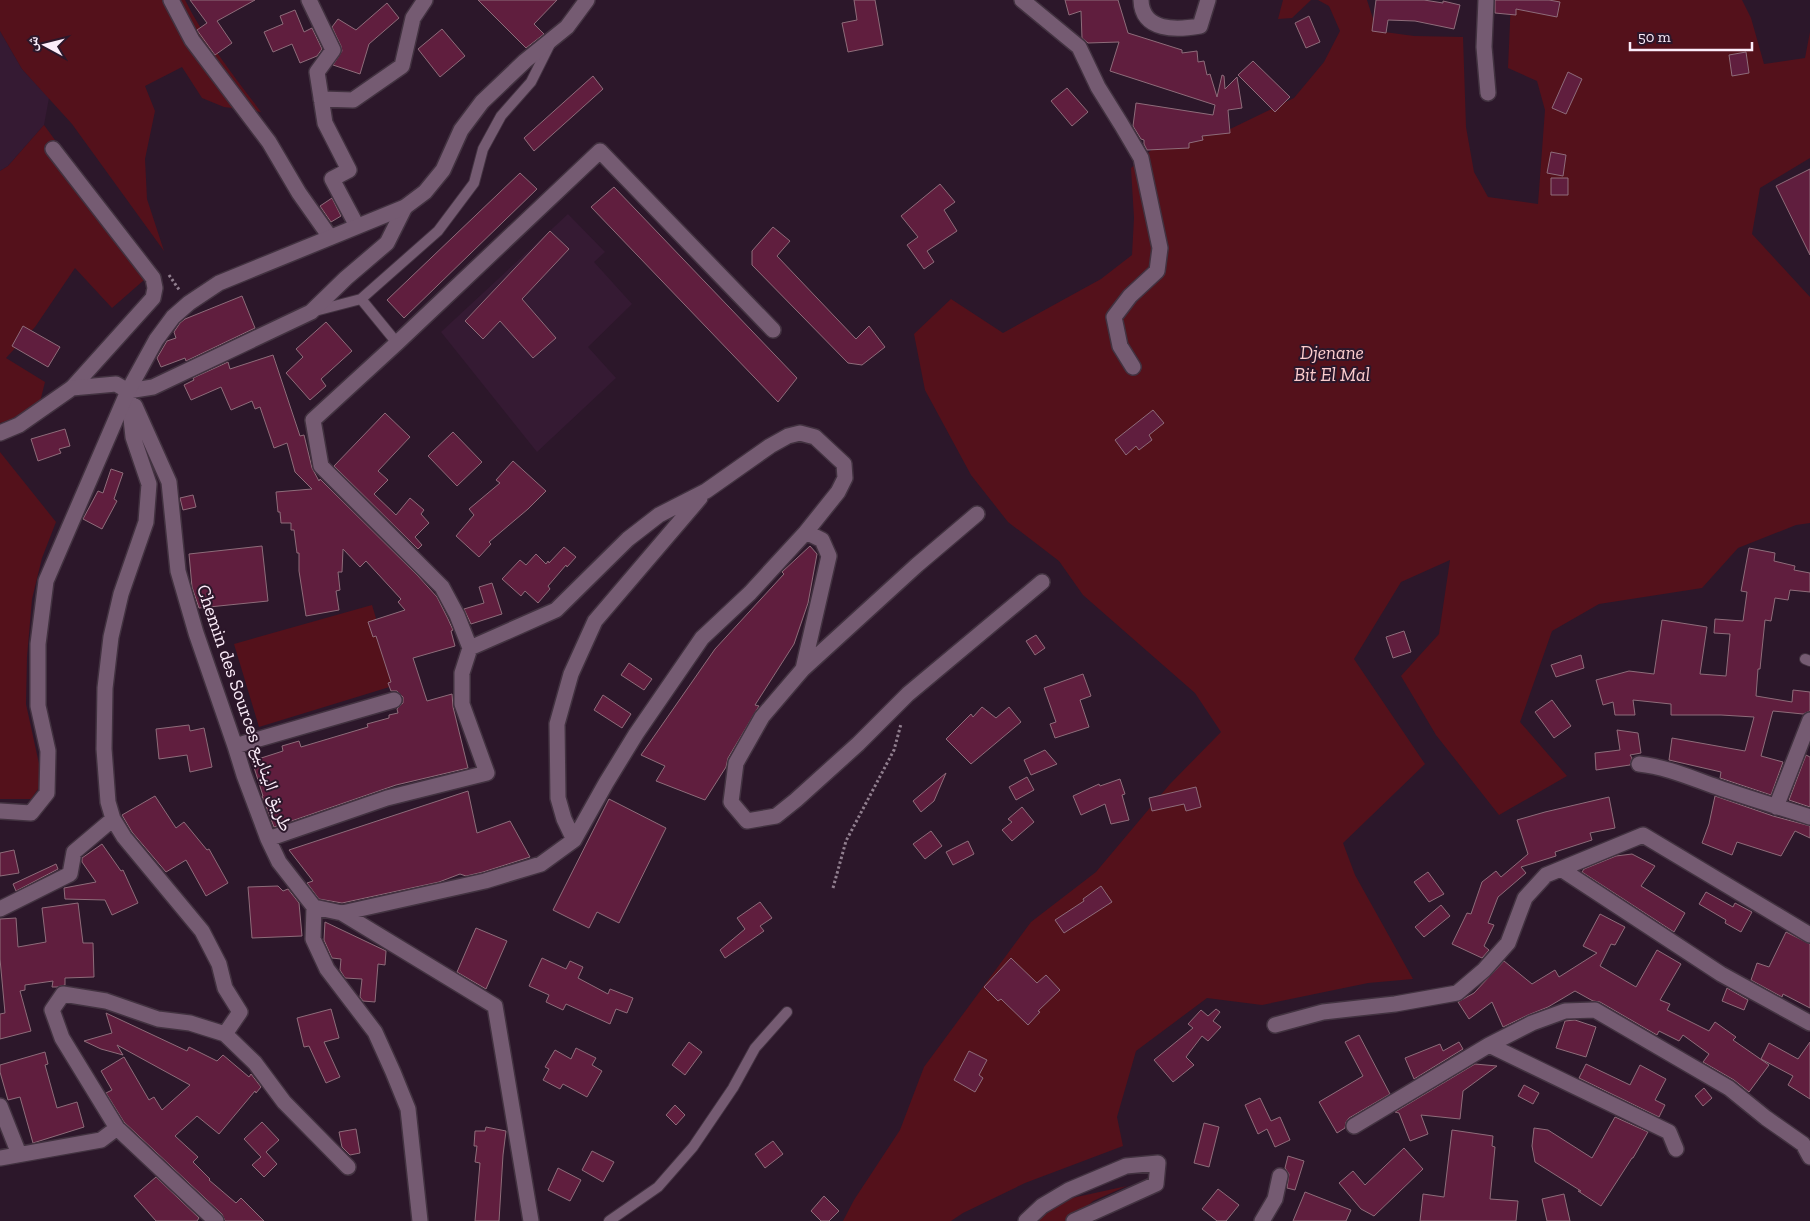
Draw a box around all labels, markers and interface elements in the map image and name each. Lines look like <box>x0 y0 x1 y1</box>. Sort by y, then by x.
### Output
north arrow <box>20 20 70 70</box>
scale bar <box>1630 20 1752 52</box>
text: 50 m <box>1638 28 1671 46</box>
text: ش <box>23 35 42 52</box>
park label: Djenane Bit El Mal <box>1294 341 1370 386</box>
street label: Chemin des Sources طريق الينابيع <box>191 581 298 835</box>

